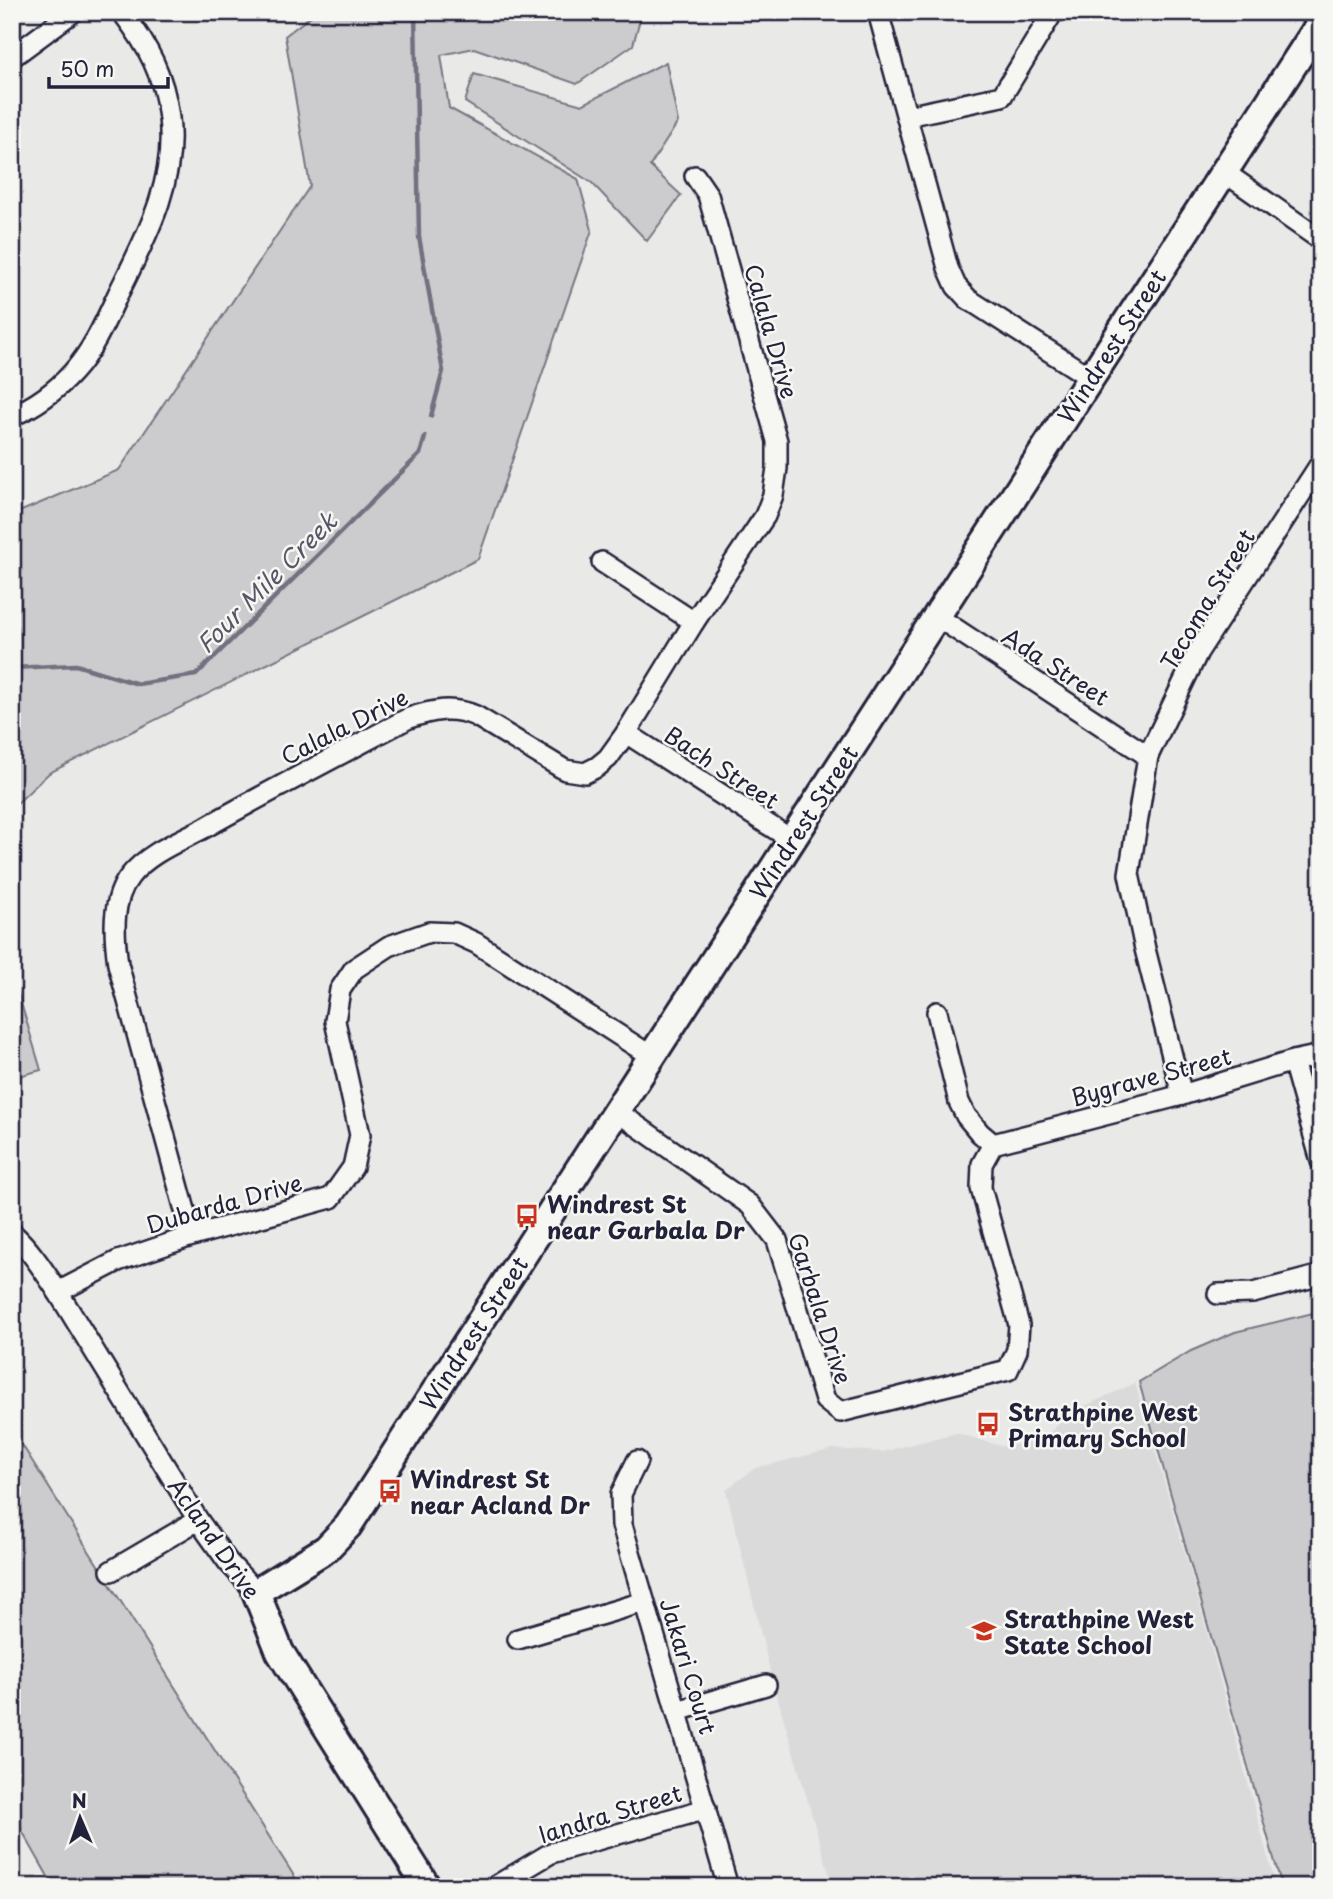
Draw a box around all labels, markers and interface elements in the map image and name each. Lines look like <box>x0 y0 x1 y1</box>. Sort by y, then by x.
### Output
scale bar <box>49 46 168 90</box>
text: 50 m <box>60 52 114 84</box>
street label: Calala Drive <box>736 260 808 402</box>
street label: Windrest Street <box>1048 262 1174 430</box>
water label: Four Mile Creek <box>187 502 346 661</box>
street label: Tecoma Street <box>1151 522 1263 676</box>
street label: Ada Street <box>995 618 1117 714</box>
street label: Calala Drive <box>274 679 414 773</box>
street label: Bach Street <box>658 717 786 817</box>
street label: Windrest Street <box>740 738 866 906</box>
street label: Bygrave Street <box>1067 1038 1235 1114</box>
street label: Dubarda Drive <box>142 1164 306 1242</box>
place label: Windrest St near Garbala Dr <box>547 1186 745 1247</box>
bus stop icon: Windrest St near Garbala Dr <box>513 1202 541 1230</box>
street label: Garbala Drive <box>780 1228 862 1388</box>
street label: Windrest Street <box>410 1249 536 1417</box>
place label: Strathpine West Primary School <box>1008 1394 1198 1455</box>
bus stop icon: Strathpine West Primary School <box>974 1410 1002 1438</box>
place label: Windrest St near Acland Dr <box>410 1461 590 1522</box>
street label: Acland Drive <box>160 1470 270 1606</box>
bus stop icon: Windrest St near Acland Dr <box>376 1477 404 1505</box>
street label: Jakari Court <box>652 1594 726 1738</box>
place label: Strathpine West State School <box>1004 1601 1194 1662</box>
school or university icon: Strathpine West State School <box>970 1617 998 1645</box>
street label: Iandra Street <box>534 1775 686 1851</box>
north arrow <box>46 1784 116 1854</box>
text: N <box>71 1786 87 1814</box>

